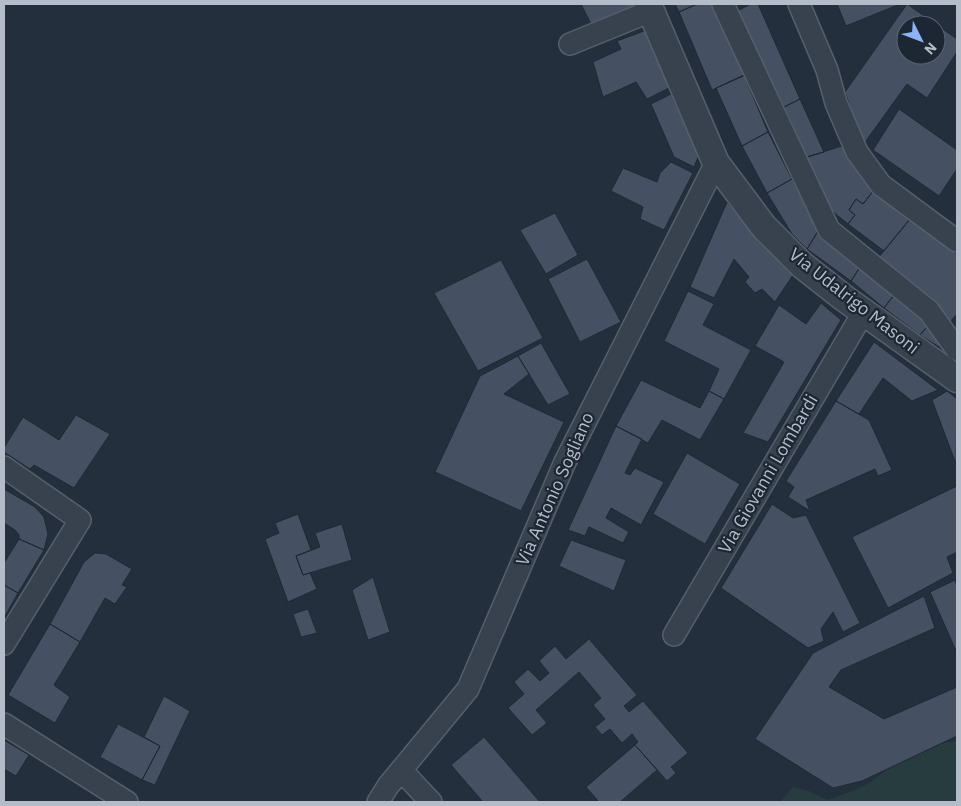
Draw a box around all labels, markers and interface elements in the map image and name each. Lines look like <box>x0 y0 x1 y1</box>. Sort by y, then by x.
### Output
north arrow <box>896 15 946 65</box>
text: N <box>921 39 941 58</box>
street label: Via Udalrigo Masoni <box>785 243 924 359</box>
street label: Via Giovanni Lombardi <box>713 390 823 557</box>
street label: Via Antonio Sogliano <box>510 408 599 569</box>

